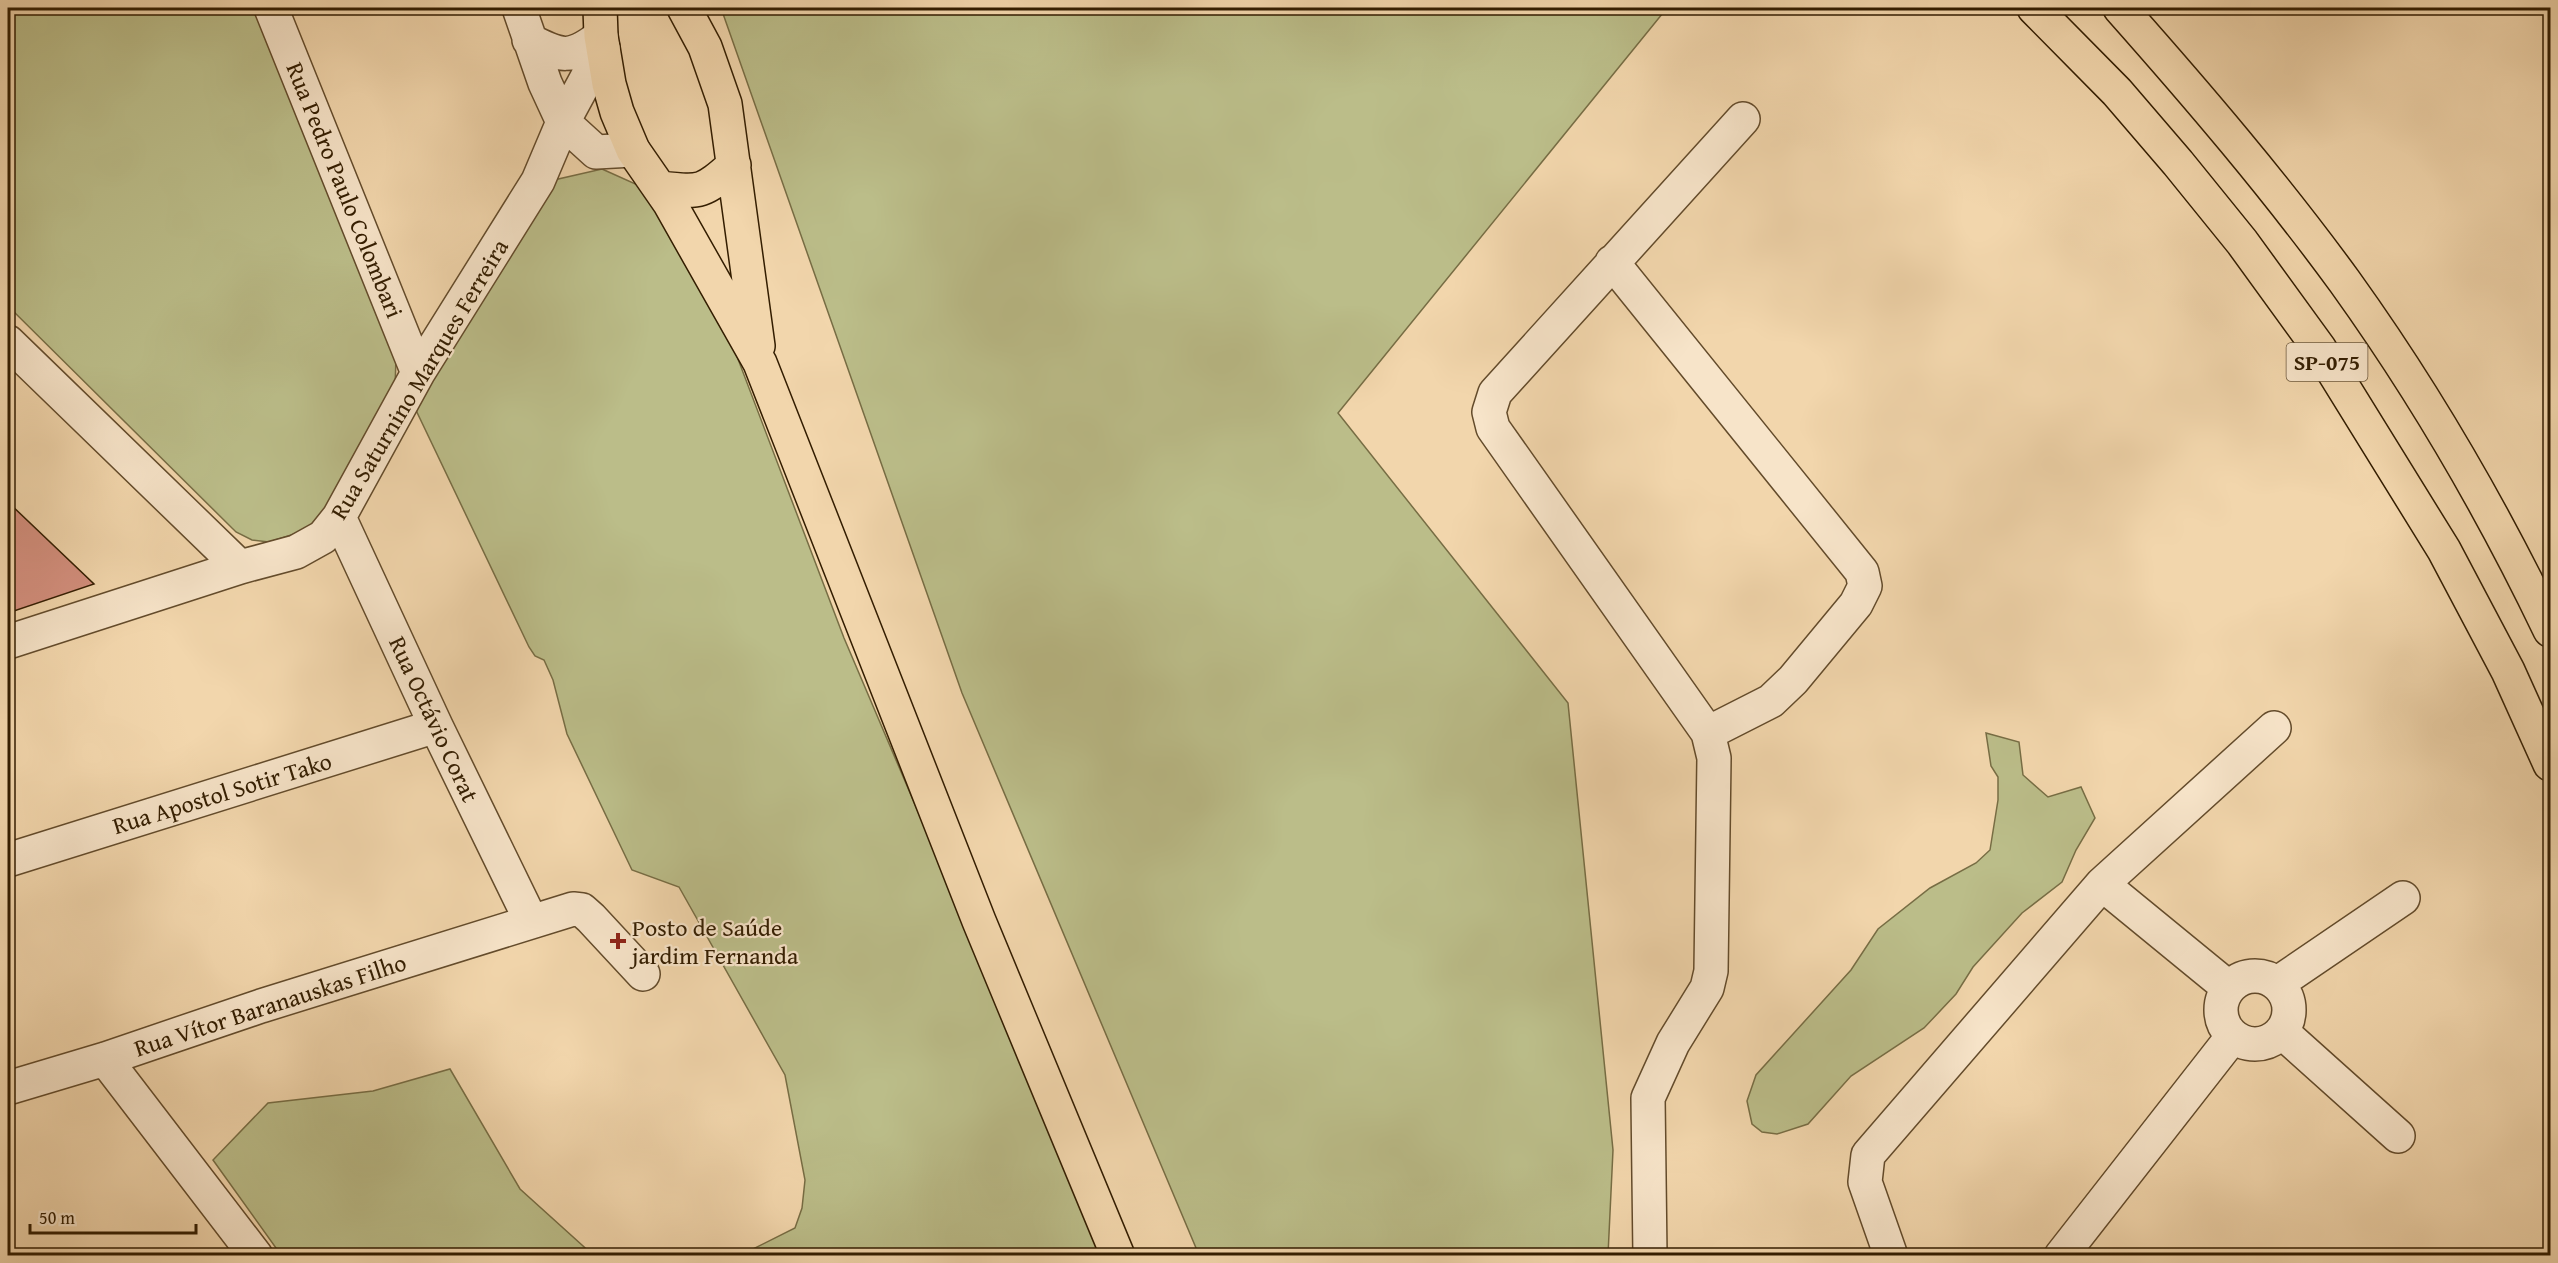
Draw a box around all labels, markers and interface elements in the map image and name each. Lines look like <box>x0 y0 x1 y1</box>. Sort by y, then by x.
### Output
street label: Rua Pedro Paulo Colombari <box>278 57 413 323</box>
street label: Rua Saturnino Marques Ferreira <box>321 232 517 526</box>
road number: SP-075 <box>2286 343 2368 381</box>
street label: Rua Octávio Corat <box>380 630 488 808</box>
street label: Rua Apostol Sotir Tako <box>108 743 336 843</box>
place label: Posto de Saúde jardim Fernanda <box>629 910 799 973</box>
marker: Posto de Saúde jardim Fernanda <box>609 932 627 950</box>
street label: Rua Vítor Baranauskas Filho <box>129 944 411 1066</box>
scale bar <box>30 1197 196 1235</box>
text: 50 m <box>39 1204 75 1231</box>

